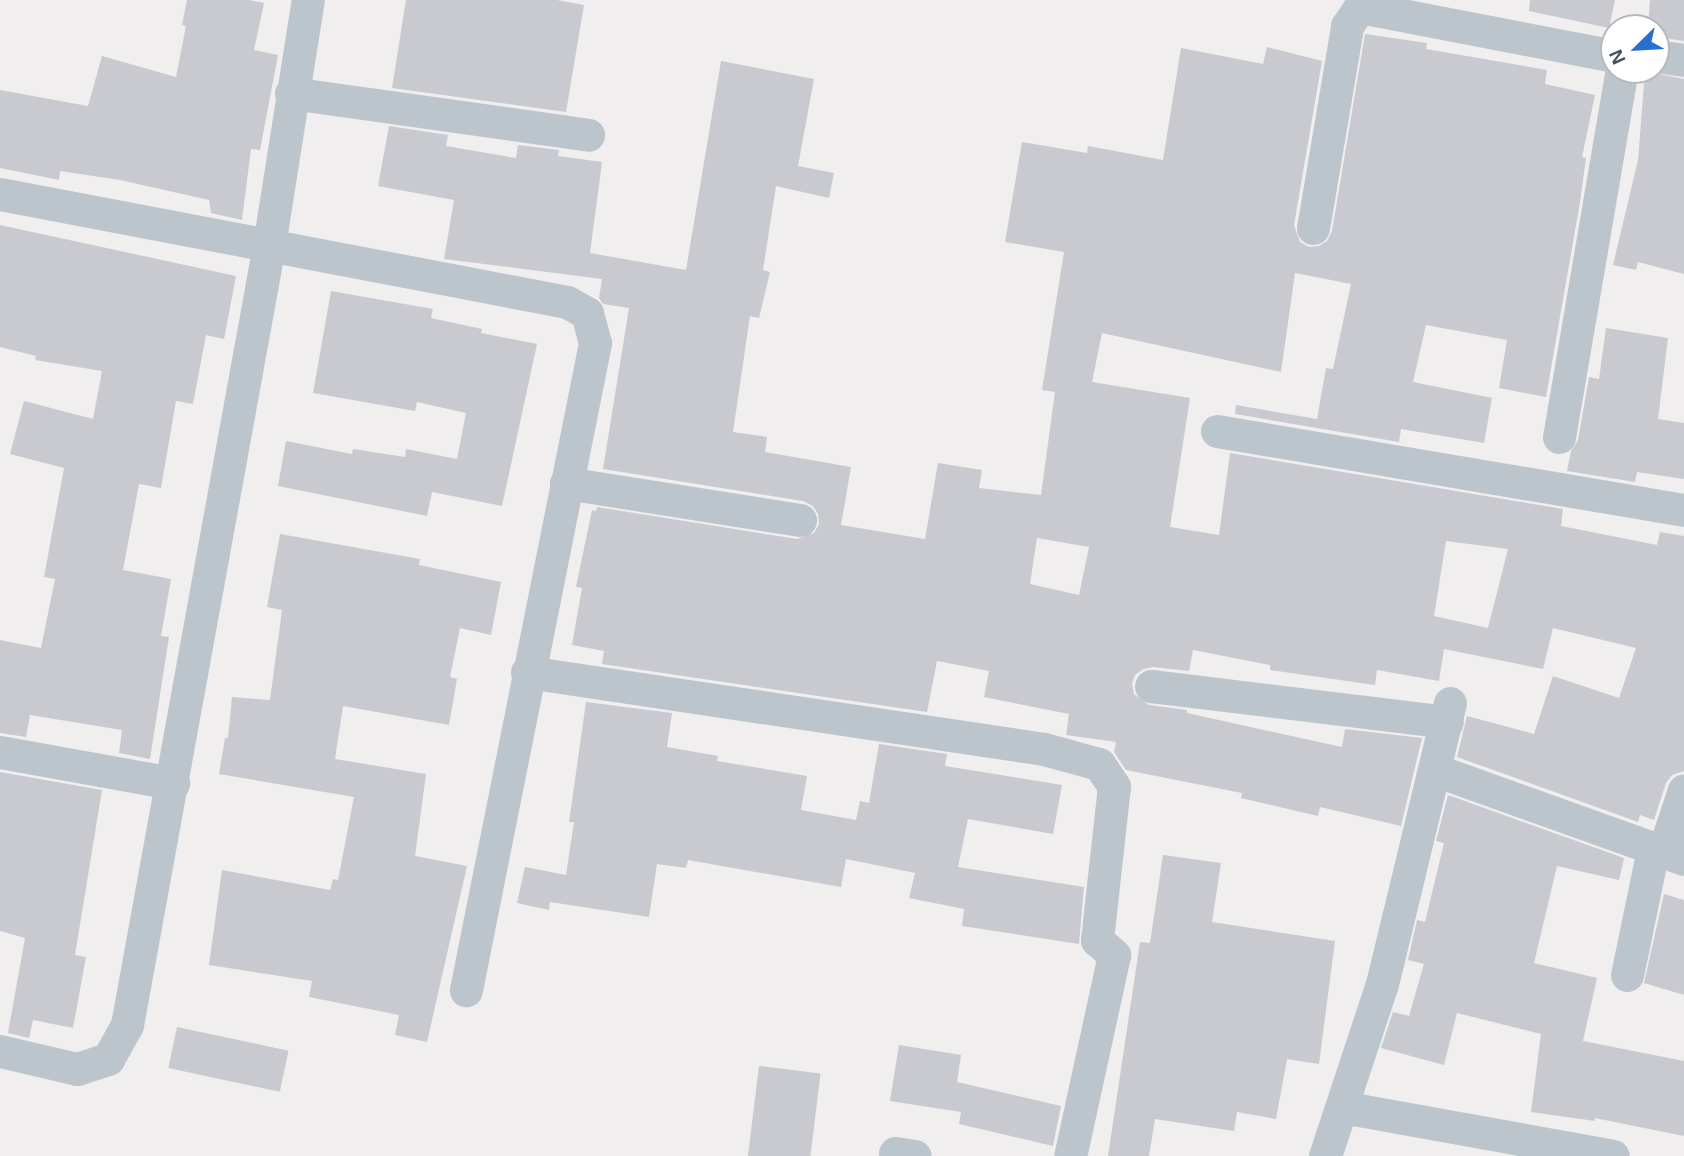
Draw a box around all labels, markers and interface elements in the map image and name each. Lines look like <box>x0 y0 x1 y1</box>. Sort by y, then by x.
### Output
north arrow <box>1600 14 1670 84</box>
text: N <box>1605 46 1630 67</box>

